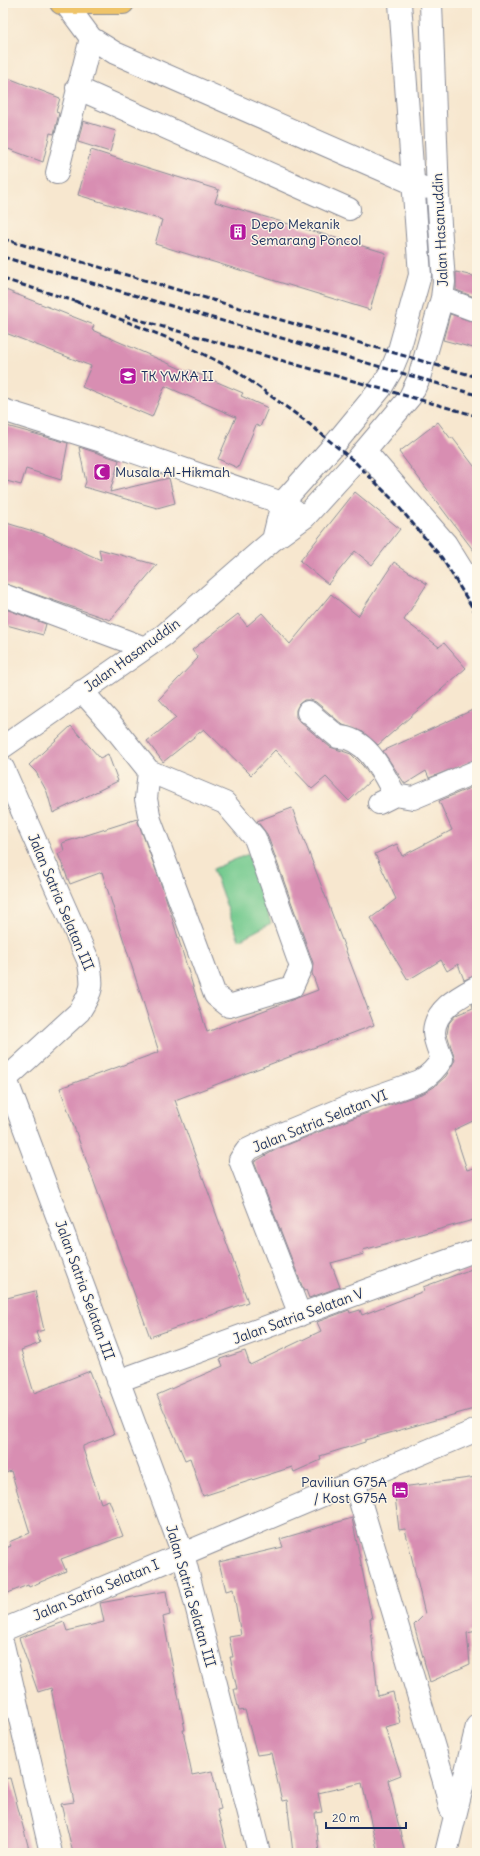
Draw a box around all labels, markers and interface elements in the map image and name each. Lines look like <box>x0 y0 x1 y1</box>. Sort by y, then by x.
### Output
street label: Jalan Hasanuddin <box>428 173 452 287</box>
place label: Depo Mekanik Semarang Poncol <box>251 215 362 249</box>
building icon: Depo Mekanik Semarang Poncol <box>228 222 248 242</box>
school or university icon: TK YWKA II <box>118 366 138 386</box>
place label: TK YWKA II <box>141 367 214 385</box>
mosque icon: Musala Al-Hikmah <box>92 462 112 482</box>
place label: Musala Al-Hikmah <box>115 463 230 481</box>
street label: Jalan Hasanuddin <box>81 614 183 696</box>
street label: Jalan Satria Selatan III <box>24 831 98 973</box>
street label: Jalan Satria Selatan VI <box>250 1086 390 1156</box>
street label: Jalan Satria Selatan III <box>51 1218 119 1362</box>
street label: Jalan Satria Selatan V <box>230 1284 366 1348</box>
place label: Paviliun G75A / Kost G75A <box>301 1473 387 1507</box>
hotel icon: Paviliun G75A / Kost G75A <box>390 1480 410 1500</box>
street label: Jalan Satria Selatan III <box>162 1523 220 1669</box>
street label: Jalan Satria Selatan I <box>30 1555 162 1625</box>
scale bar <box>326 1804 406 1830</box>
text: 20 m <box>332 1810 360 1825</box>

